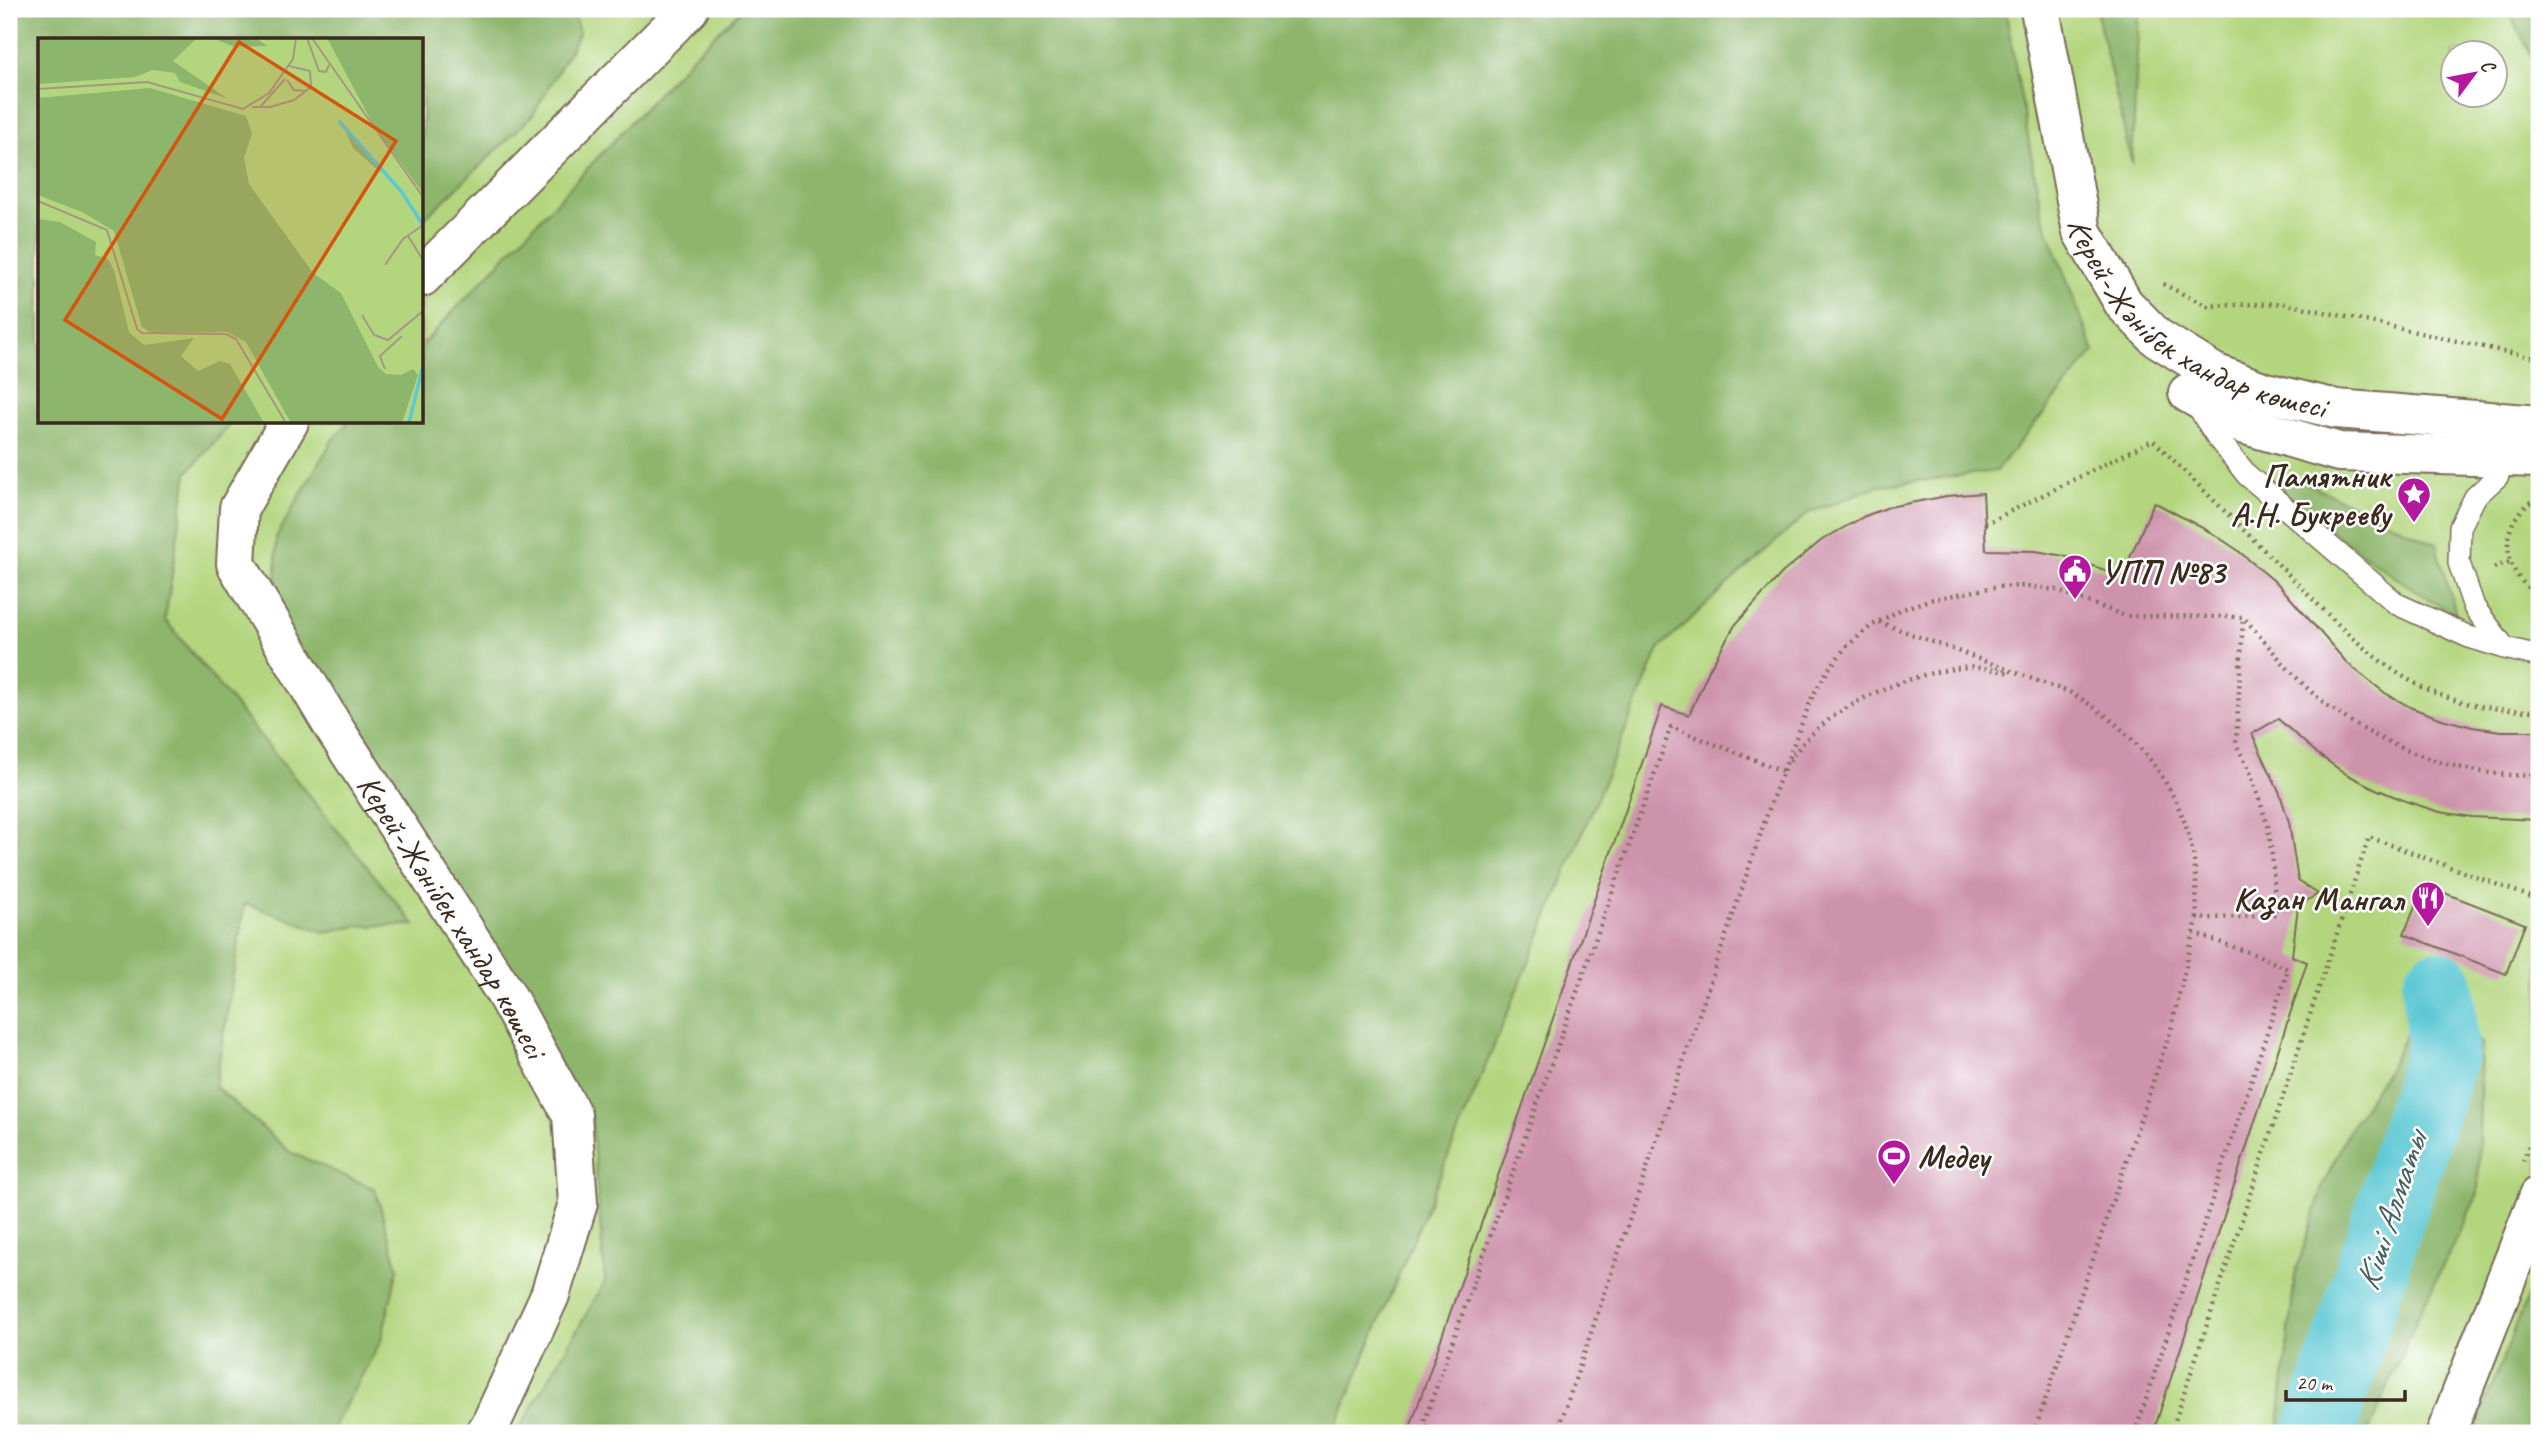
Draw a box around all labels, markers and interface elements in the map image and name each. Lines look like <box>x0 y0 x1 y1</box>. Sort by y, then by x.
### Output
inset map <box>38 38 424 424</box>
north arrow <box>2440 38 2510 108</box>
text: С <box>2475 55 2502 78</box>
street label: Керей-Жәнібек хандар көшесі <box>2058 216 2334 429</box>
place label: Памятник А.Н. Букрееву <box>2231 455 2393 535</box>
place icon: Памятник А.Н. Букрееву <box>2395 475 2433 524</box>
place label: УПП №83 <box>2100 551 2228 593</box>
public building icon: УПП №83 <box>2056 552 2094 601</box>
street label: Керей-Жәнібек хандар көшесі <box>348 767 558 1069</box>
place label: Казан Мангал <box>2234 878 2405 921</box>
restaurant icon: Казан Мангал <box>2409 879 2447 928</box>
water label: Кіші Алматы <box>2344 1121 2439 1296</box>
place label: Медеу <box>1918 1136 1993 1178</box>
sports icon: Медеу <box>1875 1137 1913 1186</box>
scale bar <box>2286 1358 2404 1402</box>
text: 20 m <box>2296 1370 2334 1396</box>

